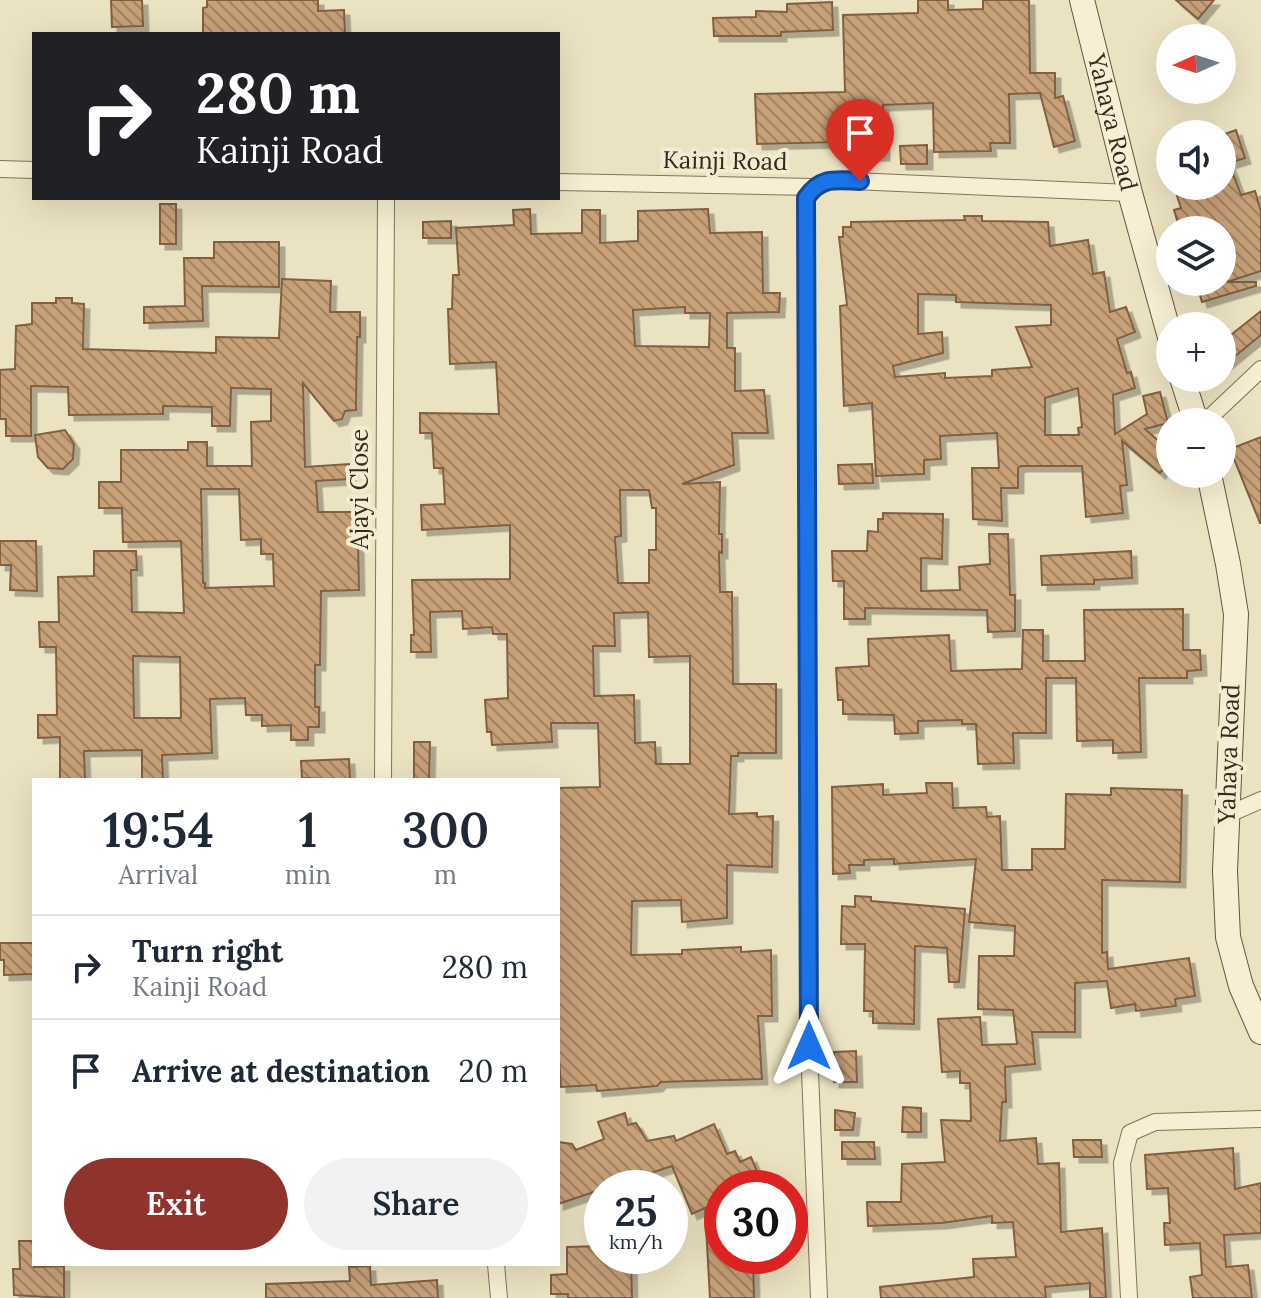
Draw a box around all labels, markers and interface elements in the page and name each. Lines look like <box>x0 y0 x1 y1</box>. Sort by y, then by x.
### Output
north arrow <box>1156 24 1236 104</box>
map controls <box>1156 24 1236 488</box>
street label: Yahaya Road <box>1081 49 1145 194</box>
text: 280 m <box>196 57 360 128</box>
icon: right <box>64 64 168 168</box>
pin <box>826 99 894 181</box>
icon: arrive <box>838 111 882 155</box>
button: sound <box>1156 120 1236 200</box>
text: Kainji Road <box>196 127 383 173</box>
street label: Kainji Road <box>662 144 788 177</box>
button: layers <box>1156 216 1236 296</box>
button: + <box>1156 312 1236 392</box>
button: − <box>1156 408 1236 488</box>
street label: Ajayi Close <box>344 429 375 550</box>
street label: Yahaya Road <box>1211 683 1246 825</box>
text: 19:54 <box>103 799 214 860</box>
text: 1 <box>298 799 317 860</box>
text: 300 <box>402 799 489 860</box>
text: Arrival <box>119 858 198 891</box>
text: min <box>285 858 331 891</box>
text: m <box>434 858 457 891</box>
text: Turn right <box>132 932 283 970</box>
icon: right <box>64 945 108 989</box>
text: 280 m <box>442 948 528 986</box>
text: Kainji Road <box>132 970 267 1003</box>
position arrow <box>767 1004 851 1088</box>
icon: arrive <box>64 1049 108 1093</box>
text: Arrive at destination <box>132 1052 430 1090</box>
text: 20 m <box>459 1052 528 1090</box>
button: Exit <box>64 1158 288 1250</box>
button: Share <box>304 1158 528 1250</box>
speed limit sign: 30 <box>704 1170 808 1274</box>
text: 25 <box>615 1186 657 1237</box>
text: km/h <box>609 1229 663 1254</box>

